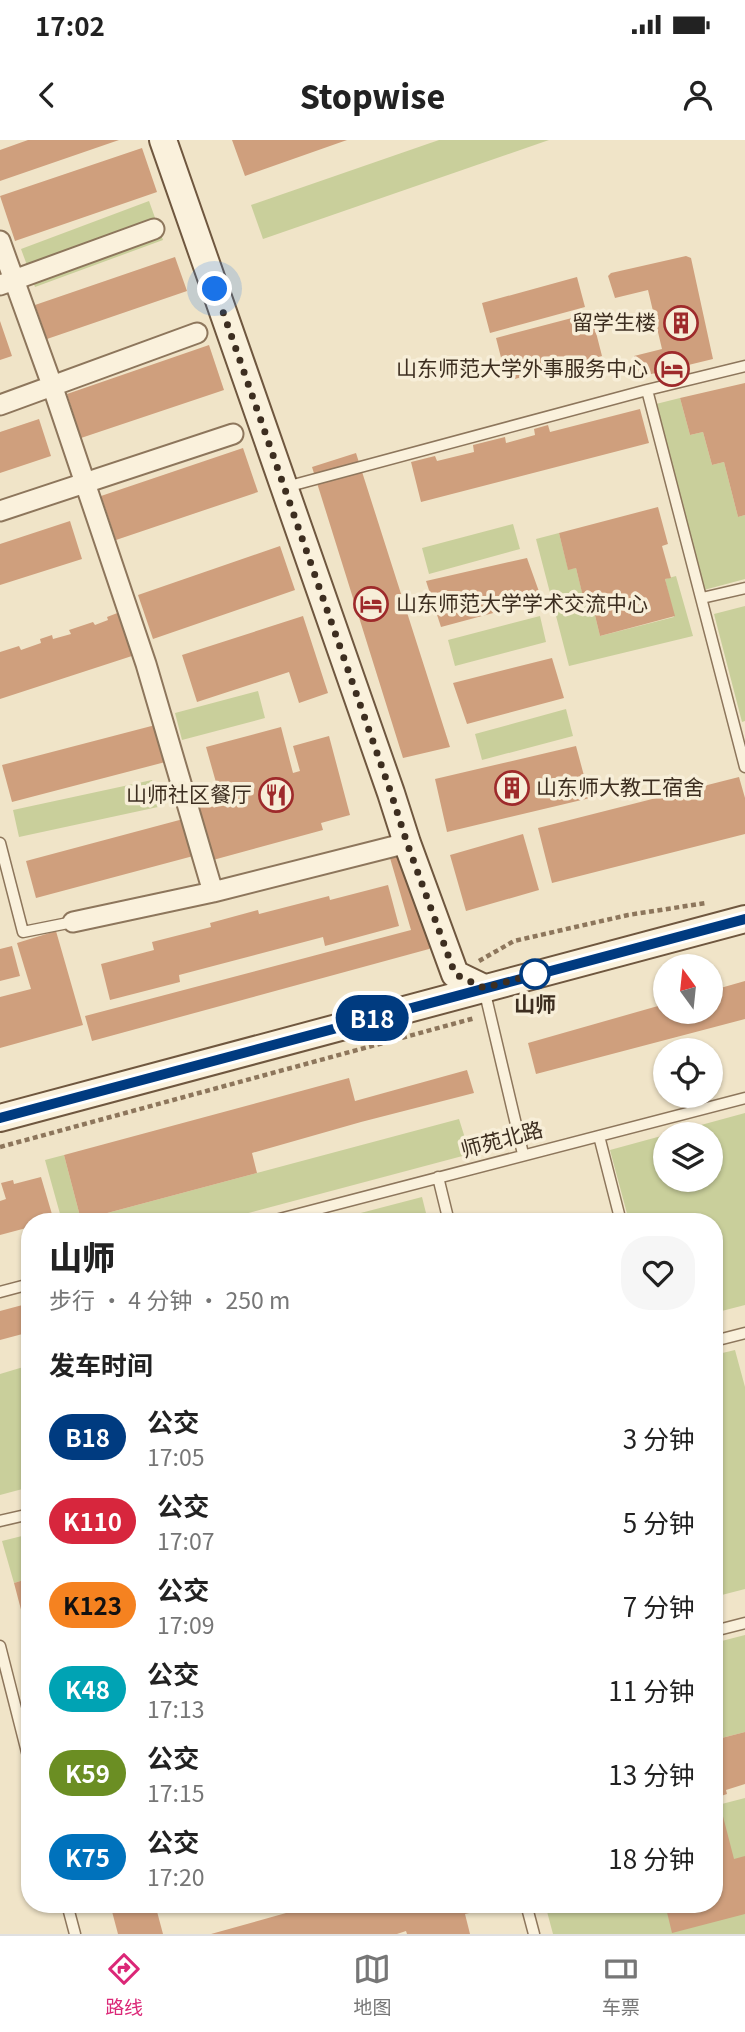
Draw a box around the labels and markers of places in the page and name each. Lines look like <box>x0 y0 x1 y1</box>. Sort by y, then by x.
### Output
building icon: 留学生楼 <box>662 304 700 342</box>
place label: 留学生楼 <box>572 306 656 336</box>
hotel icon: 山东师范大学外事服务中心 <box>653 350 691 388</box>
place label: 山东师范大学外事服务中心 <box>396 352 648 382</box>
hotel icon: 山东师范大学学术交流中心 <box>352 585 390 623</box>
place label: 山东师范大学学术交流中心 <box>396 587 648 617</box>
building icon: 山东师大教工宿舍 <box>493 769 531 807</box>
place label: 山东师大教工宿舍 <box>536 771 704 801</box>
restaurant icon: 山师社区餐厅 <box>257 776 295 814</box>
place label: 山师社区餐厅 <box>126 778 252 808</box>
marker: 山师 <box>520 959 550 989</box>
place label: 山师 <box>514 988 556 1018</box>

